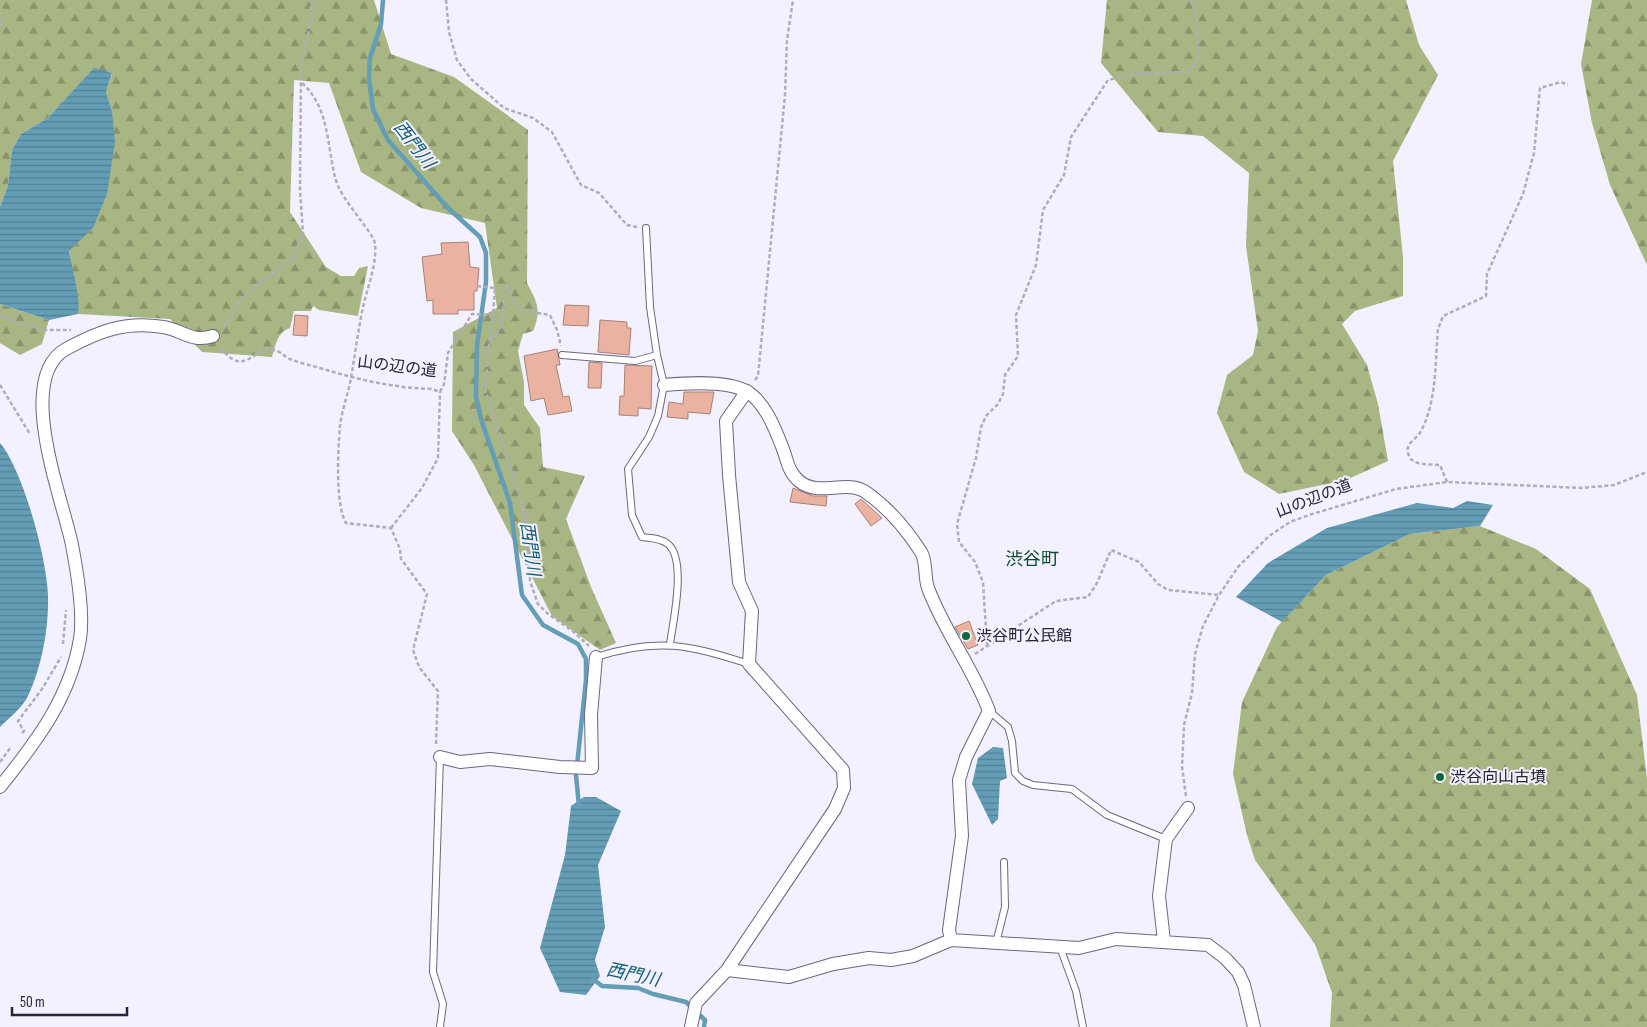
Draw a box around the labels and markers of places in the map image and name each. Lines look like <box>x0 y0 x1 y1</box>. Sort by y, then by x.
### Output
place label: 渋谷町公民館 <box>976 627 1072 646</box>
marker: 渋谷町公民館 <box>960 630 972 642</box>
place label: 渋谷向山古墳 <box>1450 768 1546 787</box>
marker: 渋谷向山古墳 <box>1434 771 1446 783</box>

